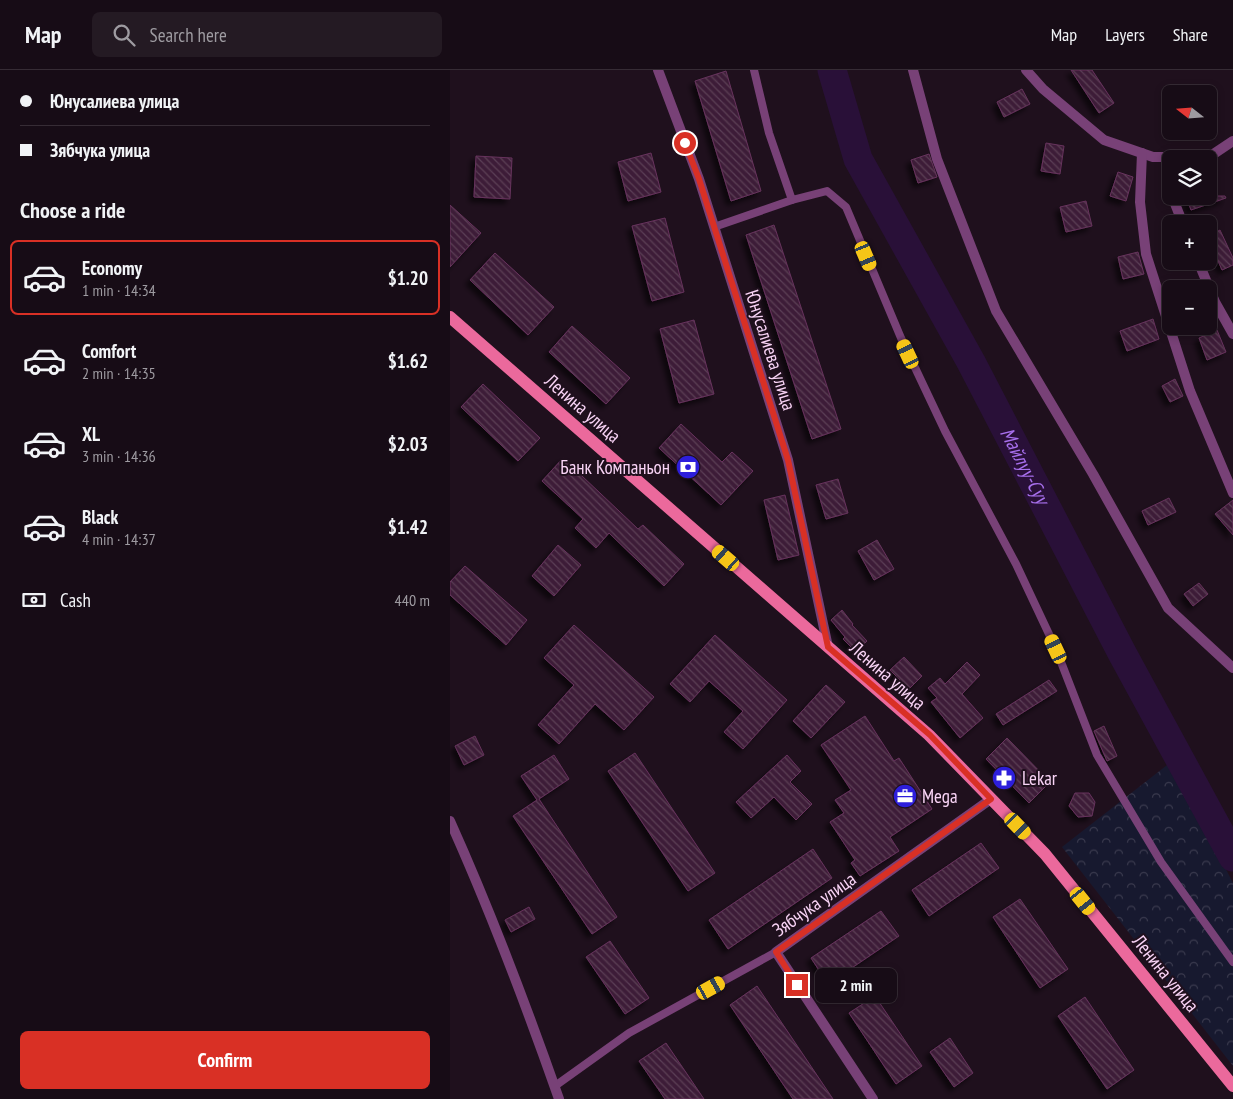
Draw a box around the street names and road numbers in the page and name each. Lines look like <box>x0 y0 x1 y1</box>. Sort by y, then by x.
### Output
street label: Юнусалиева улица <box>740 287 802 413</box>
street label: Ленина улица <box>539 368 626 447</box>
street label: Ленина улица <box>844 635 931 714</box>
street label: Зябчука улица <box>768 867 860 941</box>
street label: Ленина улица <box>1127 929 1205 1017</box>

